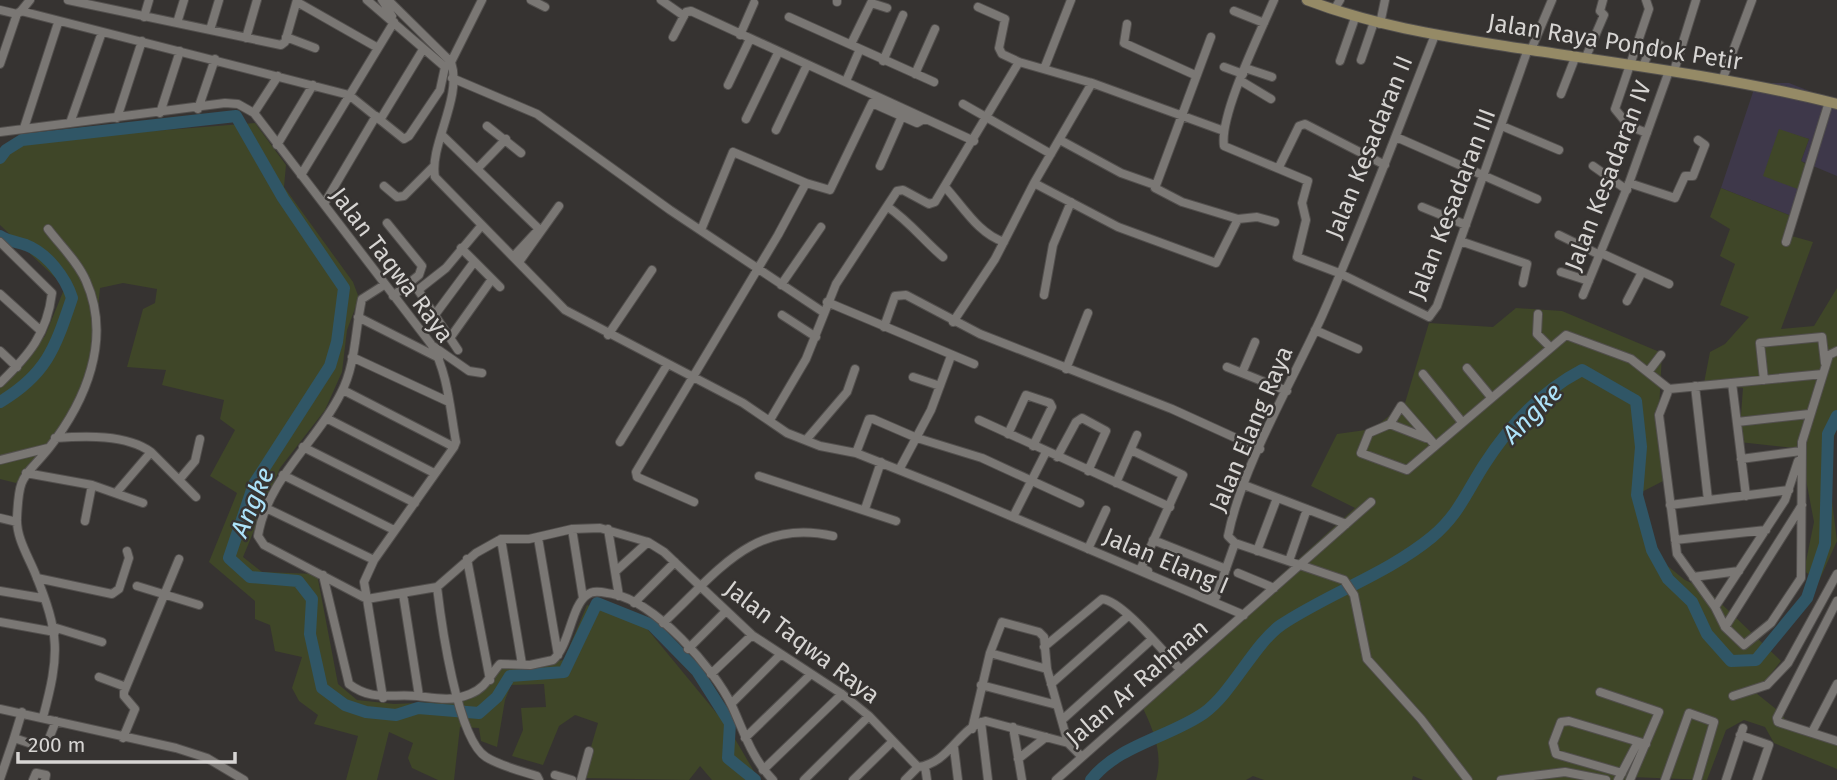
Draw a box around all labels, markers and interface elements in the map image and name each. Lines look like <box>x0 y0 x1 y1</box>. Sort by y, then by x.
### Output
street label: Jalan Raya Pondok Petir <box>1486 8 1745 76</box>
street label: Jalan Kesadaran II <box>1320 51 1418 243</box>
street label: Jalan Kesadaran IV <box>1559 76 1657 275</box>
street label: Jalan Kesadaran III <box>1403 105 1501 303</box>
street label: Jalan Taqwa Raya <box>325 182 459 348</box>
street label: Jalan Elang Raya <box>1203 342 1299 516</box>
water label: Angke <box>1495 377 1569 451</box>
water label: Angke <box>224 463 281 543</box>
street label: Jalan Elang I <box>1099 522 1233 600</box>
street label: Jalan Taqwa Raya <box>719 575 885 709</box>
street label: Jalan Ar Rahman <box>1060 614 1214 752</box>
scale bar <box>18 720 234 764</box>
text: 200 m <box>28 732 85 758</box>

